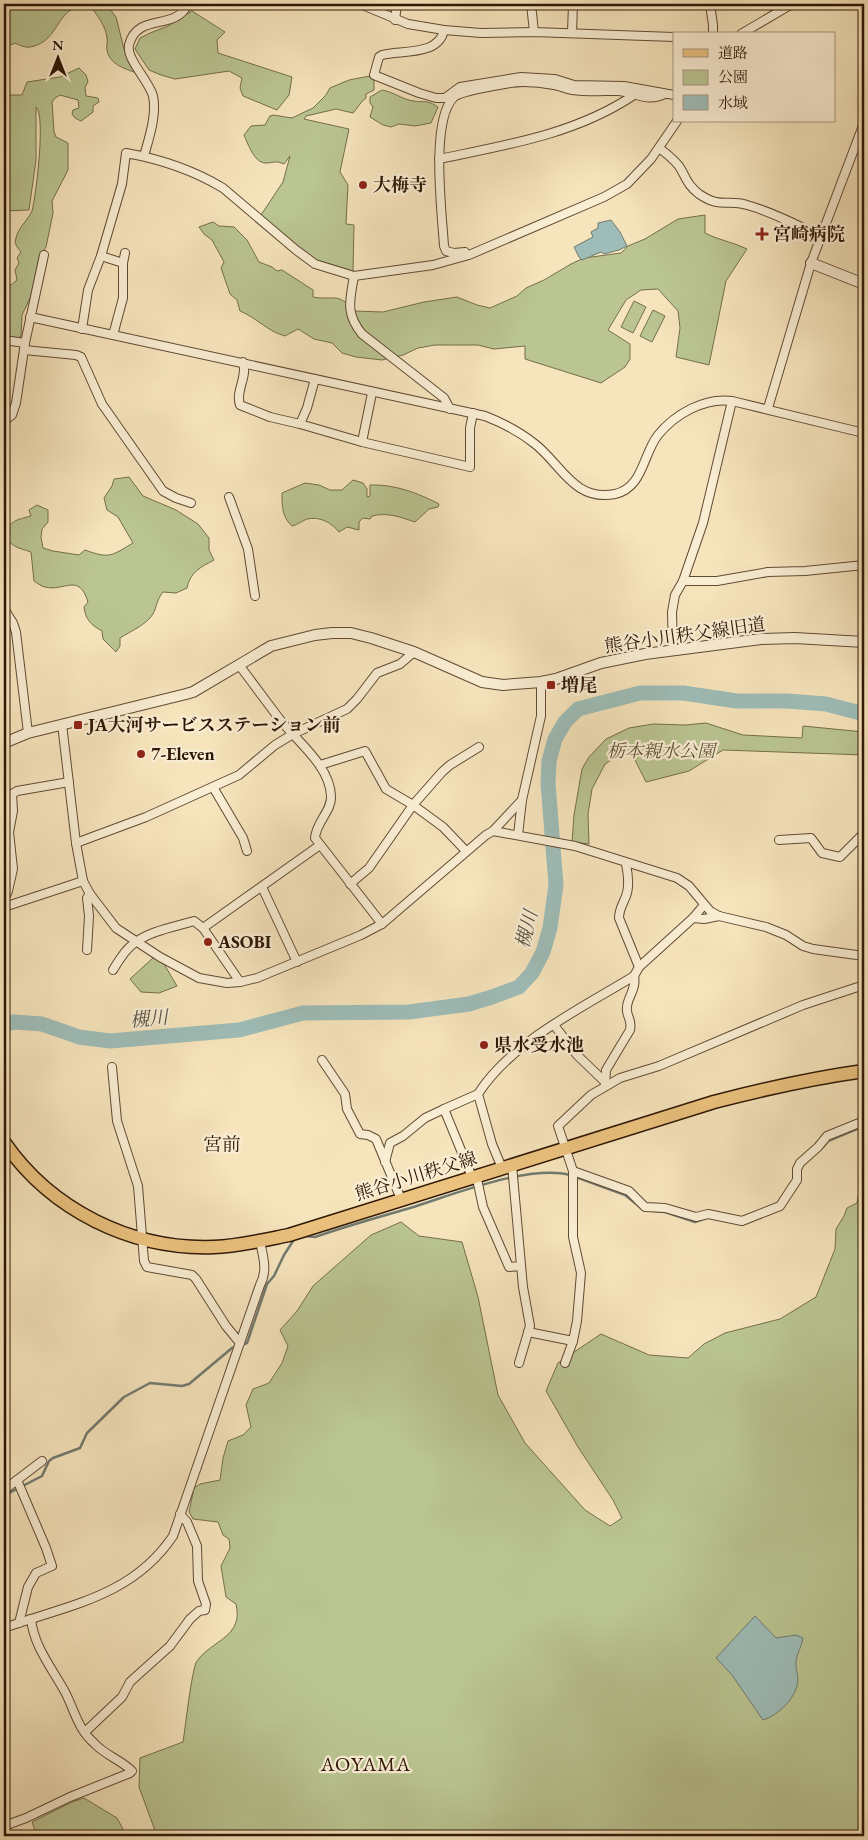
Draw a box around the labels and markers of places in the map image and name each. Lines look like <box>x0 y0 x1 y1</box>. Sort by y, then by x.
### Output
place label: 大梅寺 <box>373 173 427 196</box>
marker: 大梅寺 <box>357 179 369 191</box>
place label: 宮崎病院 <box>773 222 845 245</box>
marker: 宮崎病院 <box>755 227 769 241</box>
place label: 増尾 <box>561 673 597 696</box>
marker: 増尾 <box>545 679 557 691</box>
place label: JA大河サービスステーション前 <box>86 713 341 736</box>
marker: JA大河サービスステーション前 <box>72 719 84 731</box>
place label: 7-Eleven <box>151 742 215 765</box>
marker: 7-Eleven <box>135 748 147 760</box>
place label: ASOBI <box>217 930 272 953</box>
marker: ASOBI <box>202 936 214 948</box>
place label: 県水受水池 <box>494 1033 584 1056</box>
marker: 県水受水池 <box>478 1039 490 1051</box>

